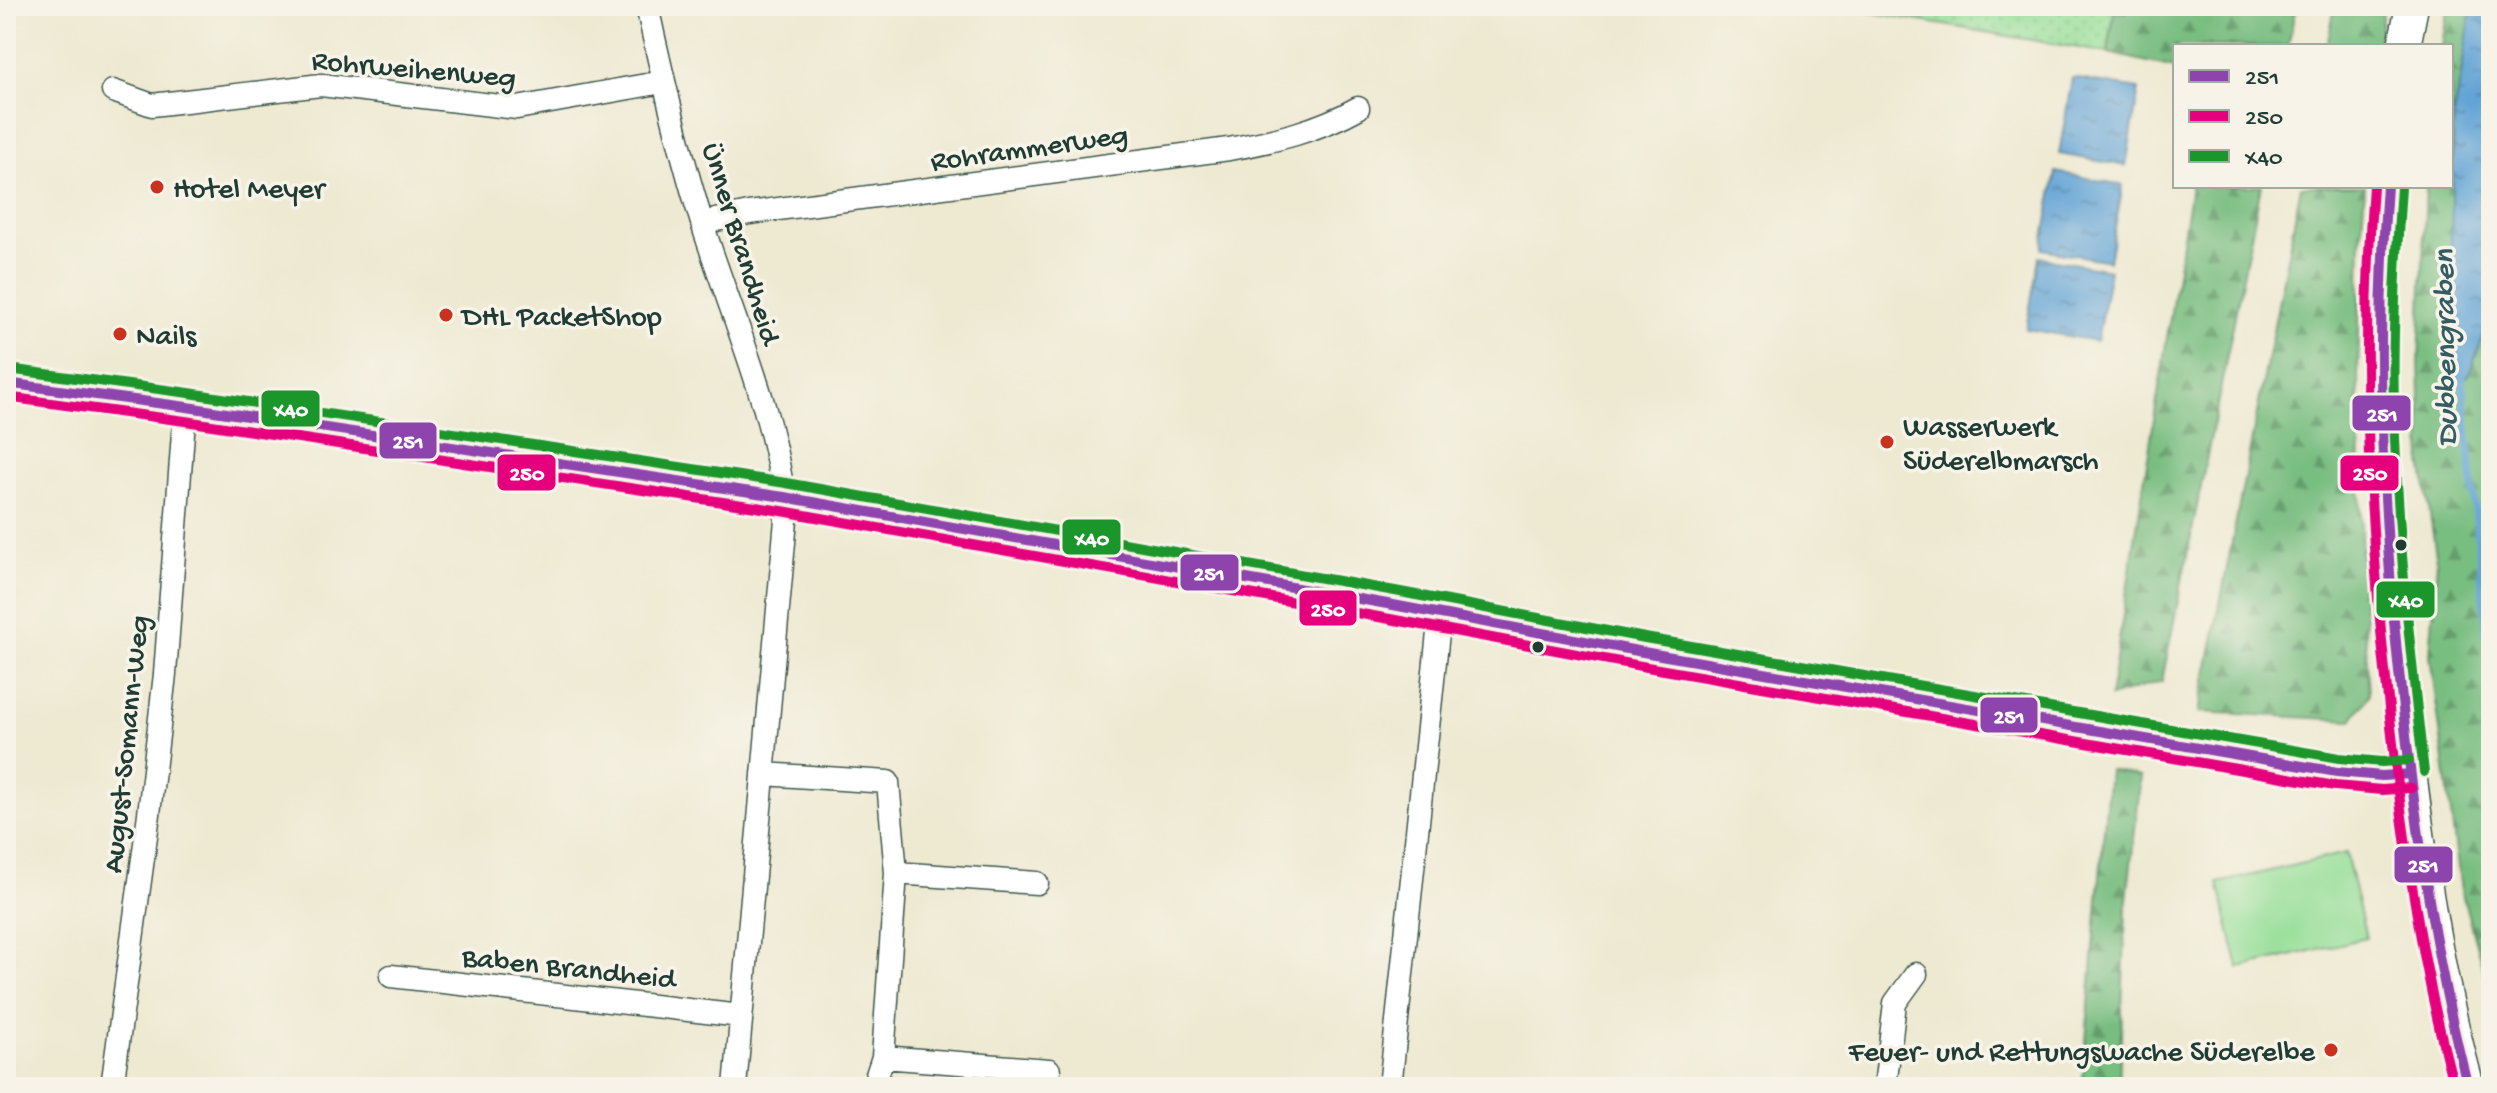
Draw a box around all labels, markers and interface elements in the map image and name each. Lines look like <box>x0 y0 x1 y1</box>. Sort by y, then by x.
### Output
legend <box>2173 44 2453 188</box>
street label: Rohrweihenweg <box>310 45 517 98</box>
text: 251 <box>2245 65 2279 94</box>
text: 250 <box>2245 105 2283 134</box>
street label: Rohrammerweg <box>929 119 1131 182</box>
street label: Ünner Brandheid <box>691 139 787 352</box>
text: X40 <box>2244 145 2283 174</box>
place label: Hotel Meyer <box>173 174 327 209</box>
marker: Hotel Meyer <box>148 178 166 196</box>
water label: Dubbengraben <box>2427 248 2469 447</box>
place label: DHL PacketShop <box>460 302 662 337</box>
marker: DHL PacketShop <box>437 306 455 324</box>
place label: Nails <box>136 321 197 356</box>
marker: Nails <box>111 325 129 343</box>
line badge: X40 <box>260 389 321 428</box>
line badge: 251 <box>2351 394 2412 432</box>
text: X40 <box>273 399 309 425</box>
text: 251 <box>2366 404 2398 430</box>
place label: Wasserwerk Süderelbmarsch <box>1903 412 2099 481</box>
line badge: 251 <box>378 421 438 460</box>
text: 251 <box>392 431 424 457</box>
marker: Wasserwerk Süderelbmarsch <box>1878 433 1896 451</box>
line badge: 250 <box>496 453 557 492</box>
line badge: 250 <box>2339 454 2400 492</box>
text: 250 <box>510 463 545 489</box>
text: 250 <box>2353 463 2388 489</box>
line badge: X40 <box>1061 518 1122 556</box>
text: X40 <box>1074 528 1110 554</box>
unlabelled marker <box>2393 537 2409 553</box>
line badge: 251 <box>1179 553 1240 592</box>
text: 251 <box>1193 563 1225 589</box>
line badge: X40 <box>2375 580 2436 619</box>
line badge: 250 <box>1298 589 1358 627</box>
text: X40 <box>2388 590 2424 616</box>
text: 250 <box>1311 599 1346 625</box>
street label: August-Somann-Weg <box>98 614 159 875</box>
unlabelled marker <box>1530 639 1546 655</box>
line badge: 251 <box>1979 696 2039 734</box>
text: 251 <box>1993 706 2025 732</box>
line badge: 251 <box>2393 845 2454 884</box>
text: 251 <box>2407 855 2439 881</box>
street label: Baben Brandheid <box>459 942 680 999</box>
place label: Feuer- und Rettungswache Süderelbe <box>1847 1037 2316 1072</box>
marker: Feuer- und Rettungswache Süderelbe <box>2322 1041 2340 1059</box>

